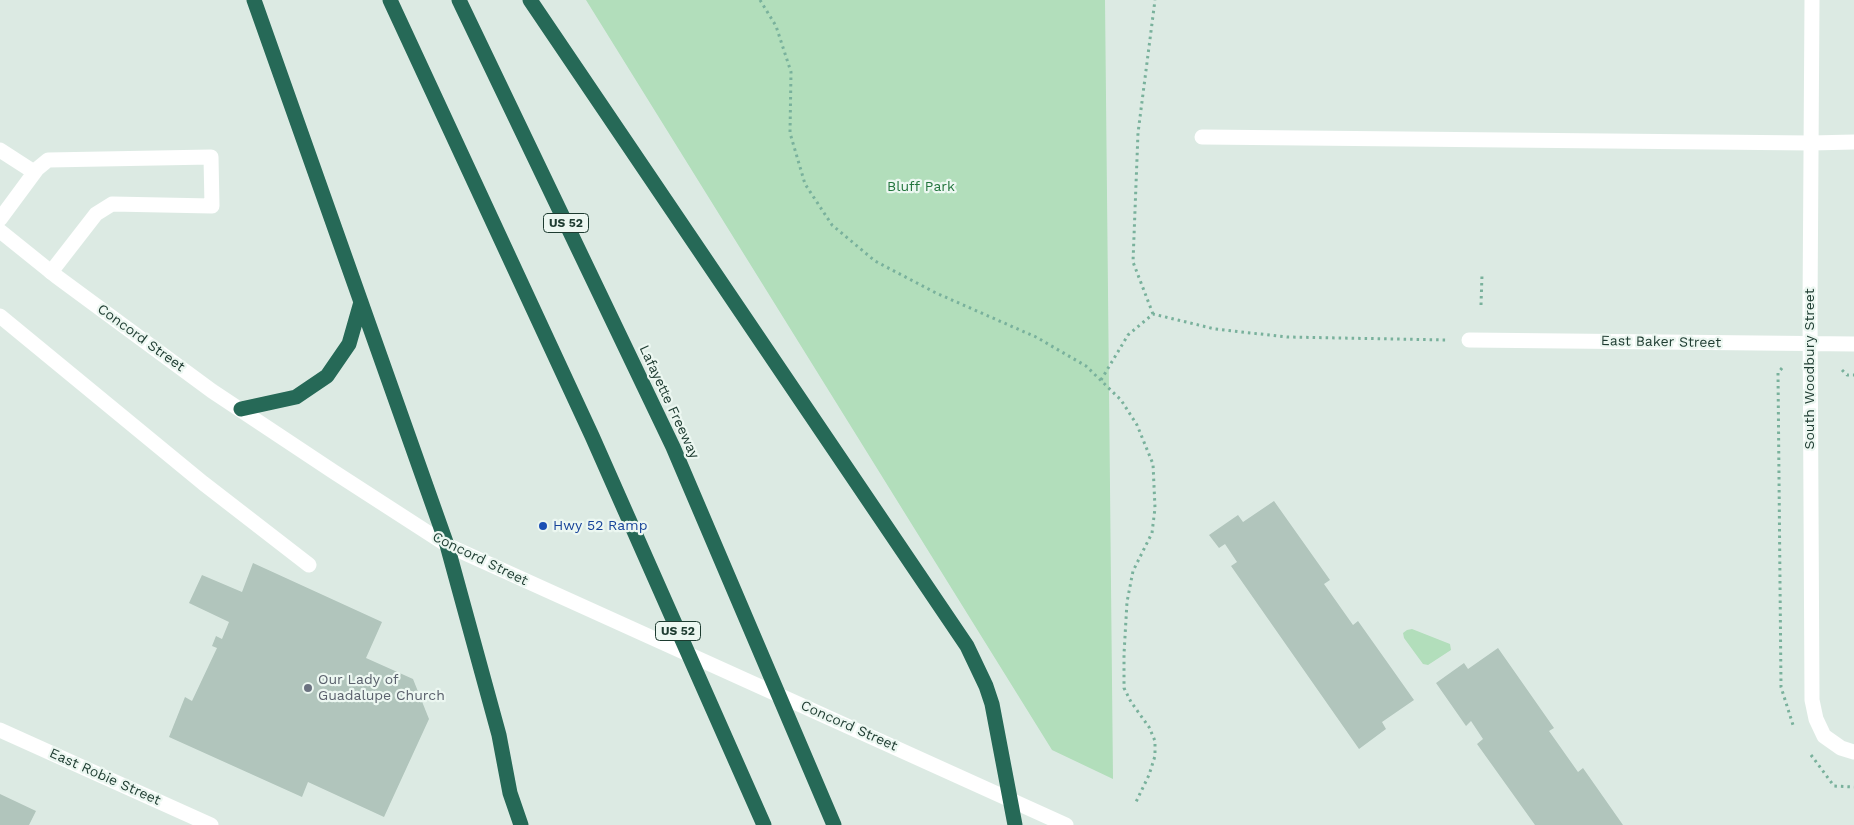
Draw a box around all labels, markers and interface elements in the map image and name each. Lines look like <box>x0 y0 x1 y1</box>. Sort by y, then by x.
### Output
park label: Bluff Park <box>887 179 955 195</box>
road number: US 52 <box>544 214 588 232</box>
street label: South Woodbury Street <box>1802 288 1818 450</box>
street label: Concord Street <box>94 301 188 375</box>
street label: East Baker Street <box>1601 333 1721 351</box>
street label: Lafayette Freeway <box>635 343 703 461</box>
place label: Hwy 52 Ramp <box>553 518 647 534</box>
marker: Hwy 52 Ramp <box>537 520 549 532</box>
street label: Concord Street <box>430 529 530 589</box>
road number: US 52 <box>656 622 700 640</box>
place label: Our Lady of Guadalupe Church <box>318 672 445 704</box>
marker: Our Lady of Guadalupe Church <box>302 682 314 694</box>
street label: Concord Street <box>798 697 900 755</box>
street label: East Robie Street <box>47 745 163 809</box>

